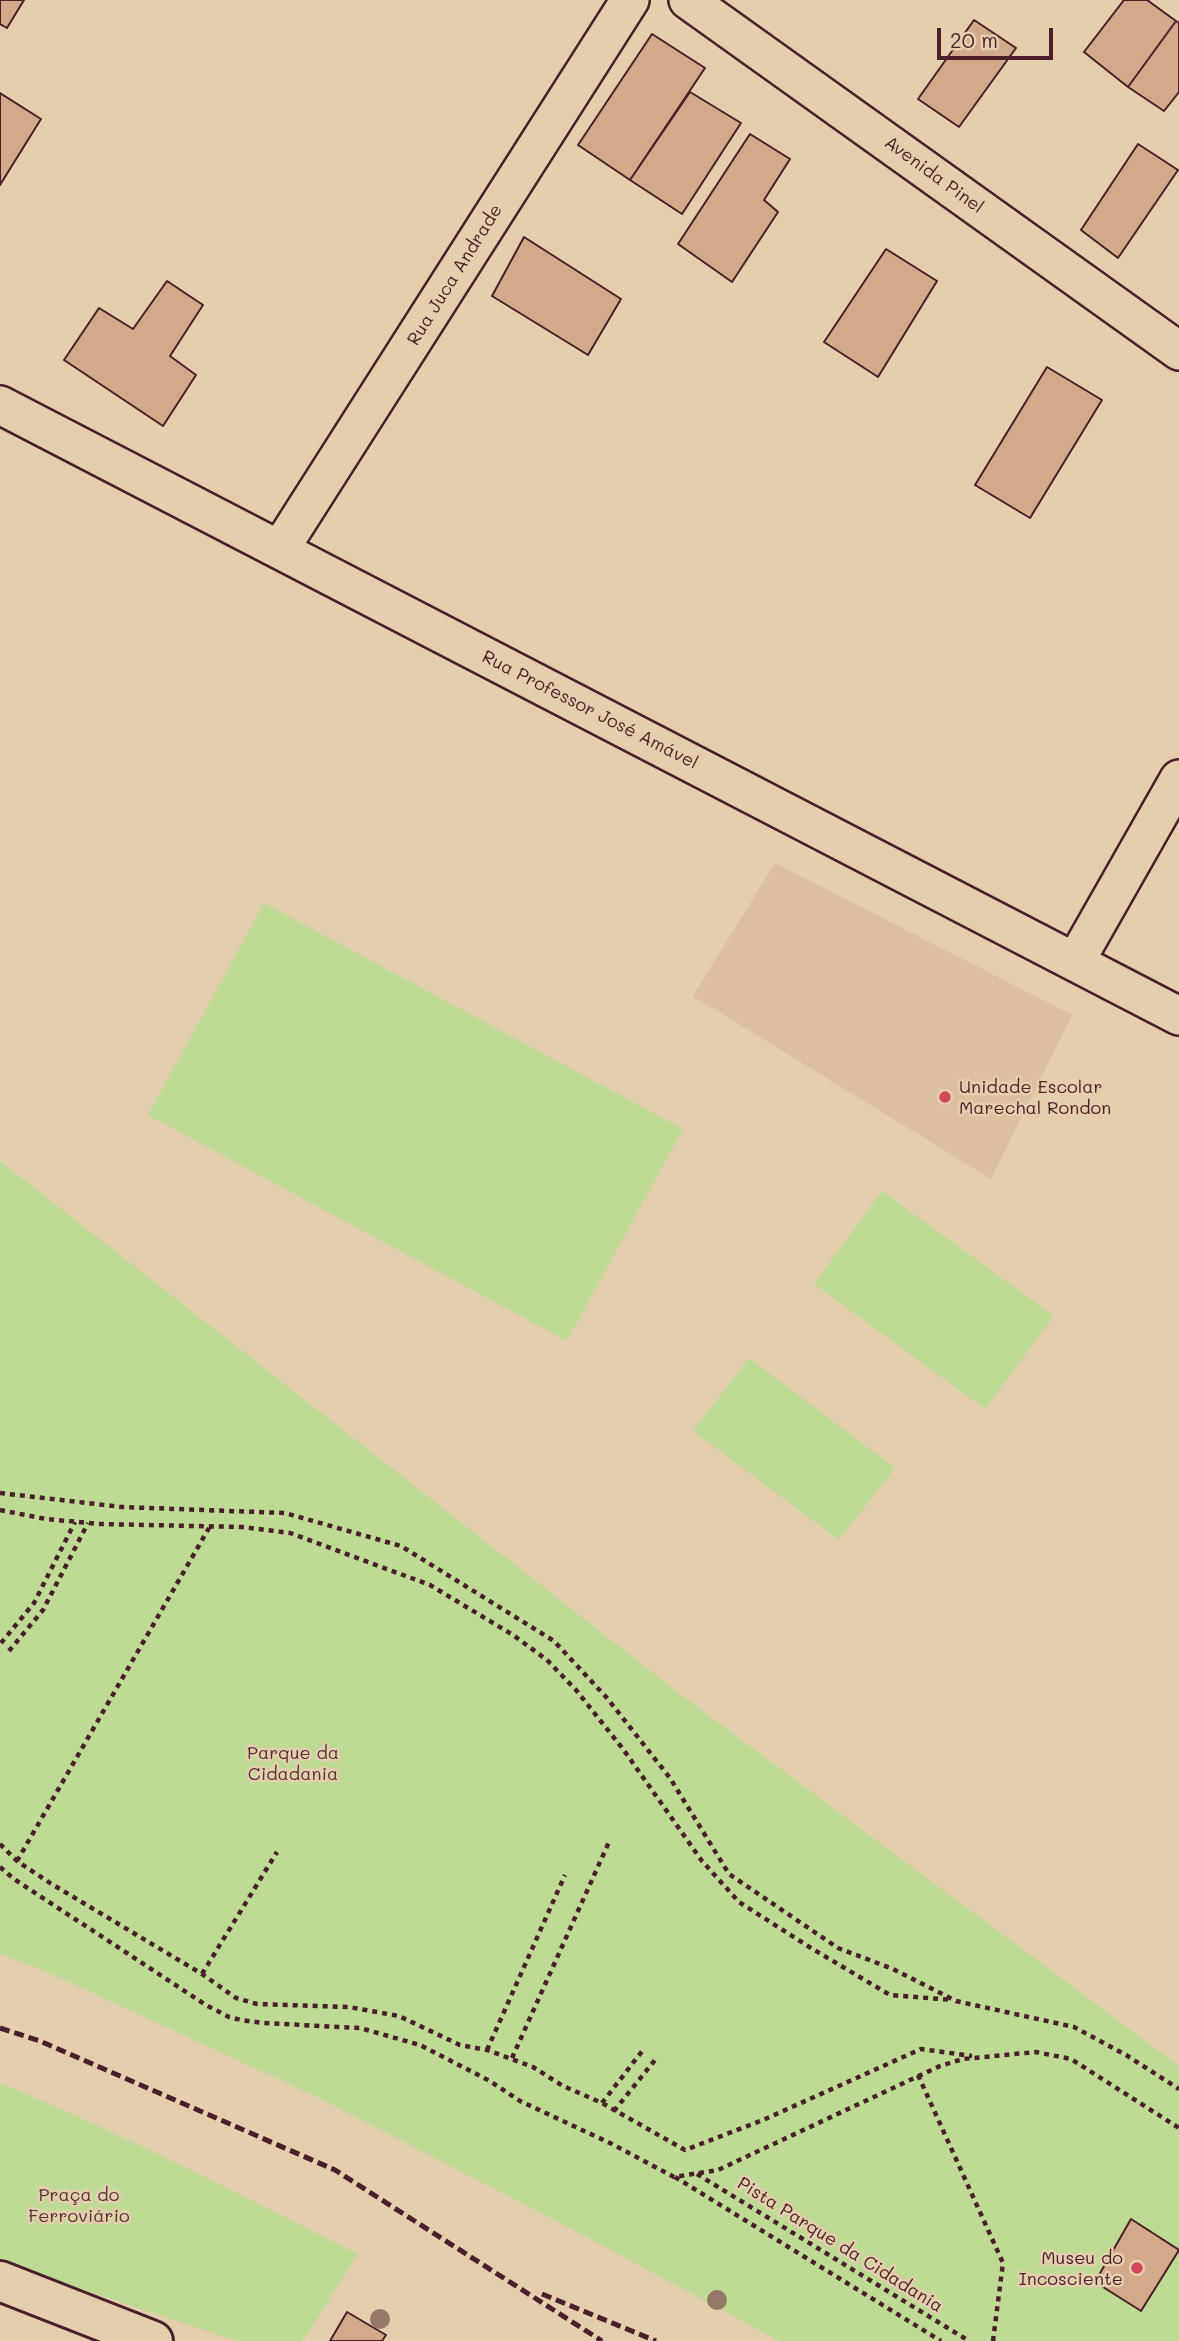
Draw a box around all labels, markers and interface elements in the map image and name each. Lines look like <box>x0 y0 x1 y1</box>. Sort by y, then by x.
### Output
scale bar <box>941 14 1056 58</box>
text: 20 m <box>950 26 998 53</box>
street label: Avenida Pinel <box>880 132 988 218</box>
street label: Rua Juca Andrade <box>403 200 507 350</box>
street label: Rua Professor José Amável <box>478 646 702 774</box>
place label: Unidade Escolar Marechal Rondon <box>959 1076 1111 1118</box>
marker: Unidade Escolar Marechal Rondon <box>937 1089 953 1105</box>
park label: Parque da Cidadania <box>247 1742 339 1784</box>
street label: Pista Parque da Cidadania <box>733 2173 947 2317</box>
park label: Praça do Ferroviário <box>28 2184 130 2226</box>
place label: Museu do Incosciente <box>1019 2247 1123 2290</box>
marker: Museu do Incosciente <box>1129 2260 1145 2276</box>

